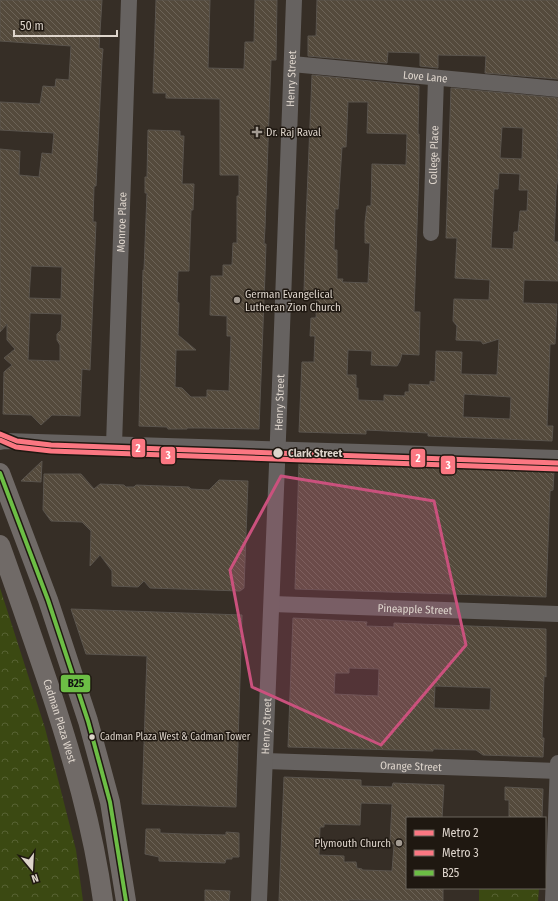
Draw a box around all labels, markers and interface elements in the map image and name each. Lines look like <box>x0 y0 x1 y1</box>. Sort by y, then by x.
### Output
scale bar <box>14 12 117 38</box>
text: 50 m <box>20 19 44 33</box>
street label: Henry Street <box>284 50 299 107</box>
street label: Love Lane <box>403 68 448 85</box>
street label: College Place <box>426 125 441 185</box>
marker: Dr. Raj Raval <box>251 126 263 138</box>
place label: Dr. Raj Raval <box>266 126 321 139</box>
street label: Monroe Place <box>114 192 129 253</box>
place label: German Evangelical Lutheran Zion Church <box>245 288 341 314</box>
marker: German Evangelical Lutheran Zion Church <box>232 295 242 305</box>
street label: Henry Street <box>272 374 287 431</box>
line badge: 2 <box>131 438 146 458</box>
text: 2 <box>134 442 141 455</box>
line badge: 3 <box>160 446 176 465</box>
marker: Clark Street <box>271 446 285 460</box>
place label: Clark Street <box>288 447 342 460</box>
line badge: 2 <box>410 448 426 468</box>
text: 3 <box>164 449 171 462</box>
text: 2 <box>414 452 421 465</box>
line badge: 3 <box>440 455 456 475</box>
text: 3 <box>444 459 451 472</box>
street label: Pineapple Street <box>377 601 453 617</box>
line badge: B25 <box>60 674 91 693</box>
street label: Cadman Plaza West <box>41 677 79 765</box>
text: B25 <box>68 677 85 690</box>
street label: Henry Street <box>259 697 274 755</box>
place label: Cadman Plaza West & Cadman Tower <box>100 731 251 743</box>
marker: Cadman Plaza West & Cadman Tower <box>87 732 97 742</box>
street label: Orange Street <box>380 758 442 774</box>
legend <box>406 817 546 889</box>
text: Metro 2 <box>442 826 479 840</box>
place label: Plymouth Church <box>315 837 391 850</box>
marker: Plymouth Church <box>394 838 404 848</box>
text: Metro 3 <box>442 846 479 860</box>
north arrow <box>12 849 52 889</box>
text: B25 <box>442 866 460 880</box>
text: N <box>30 871 40 885</box>

